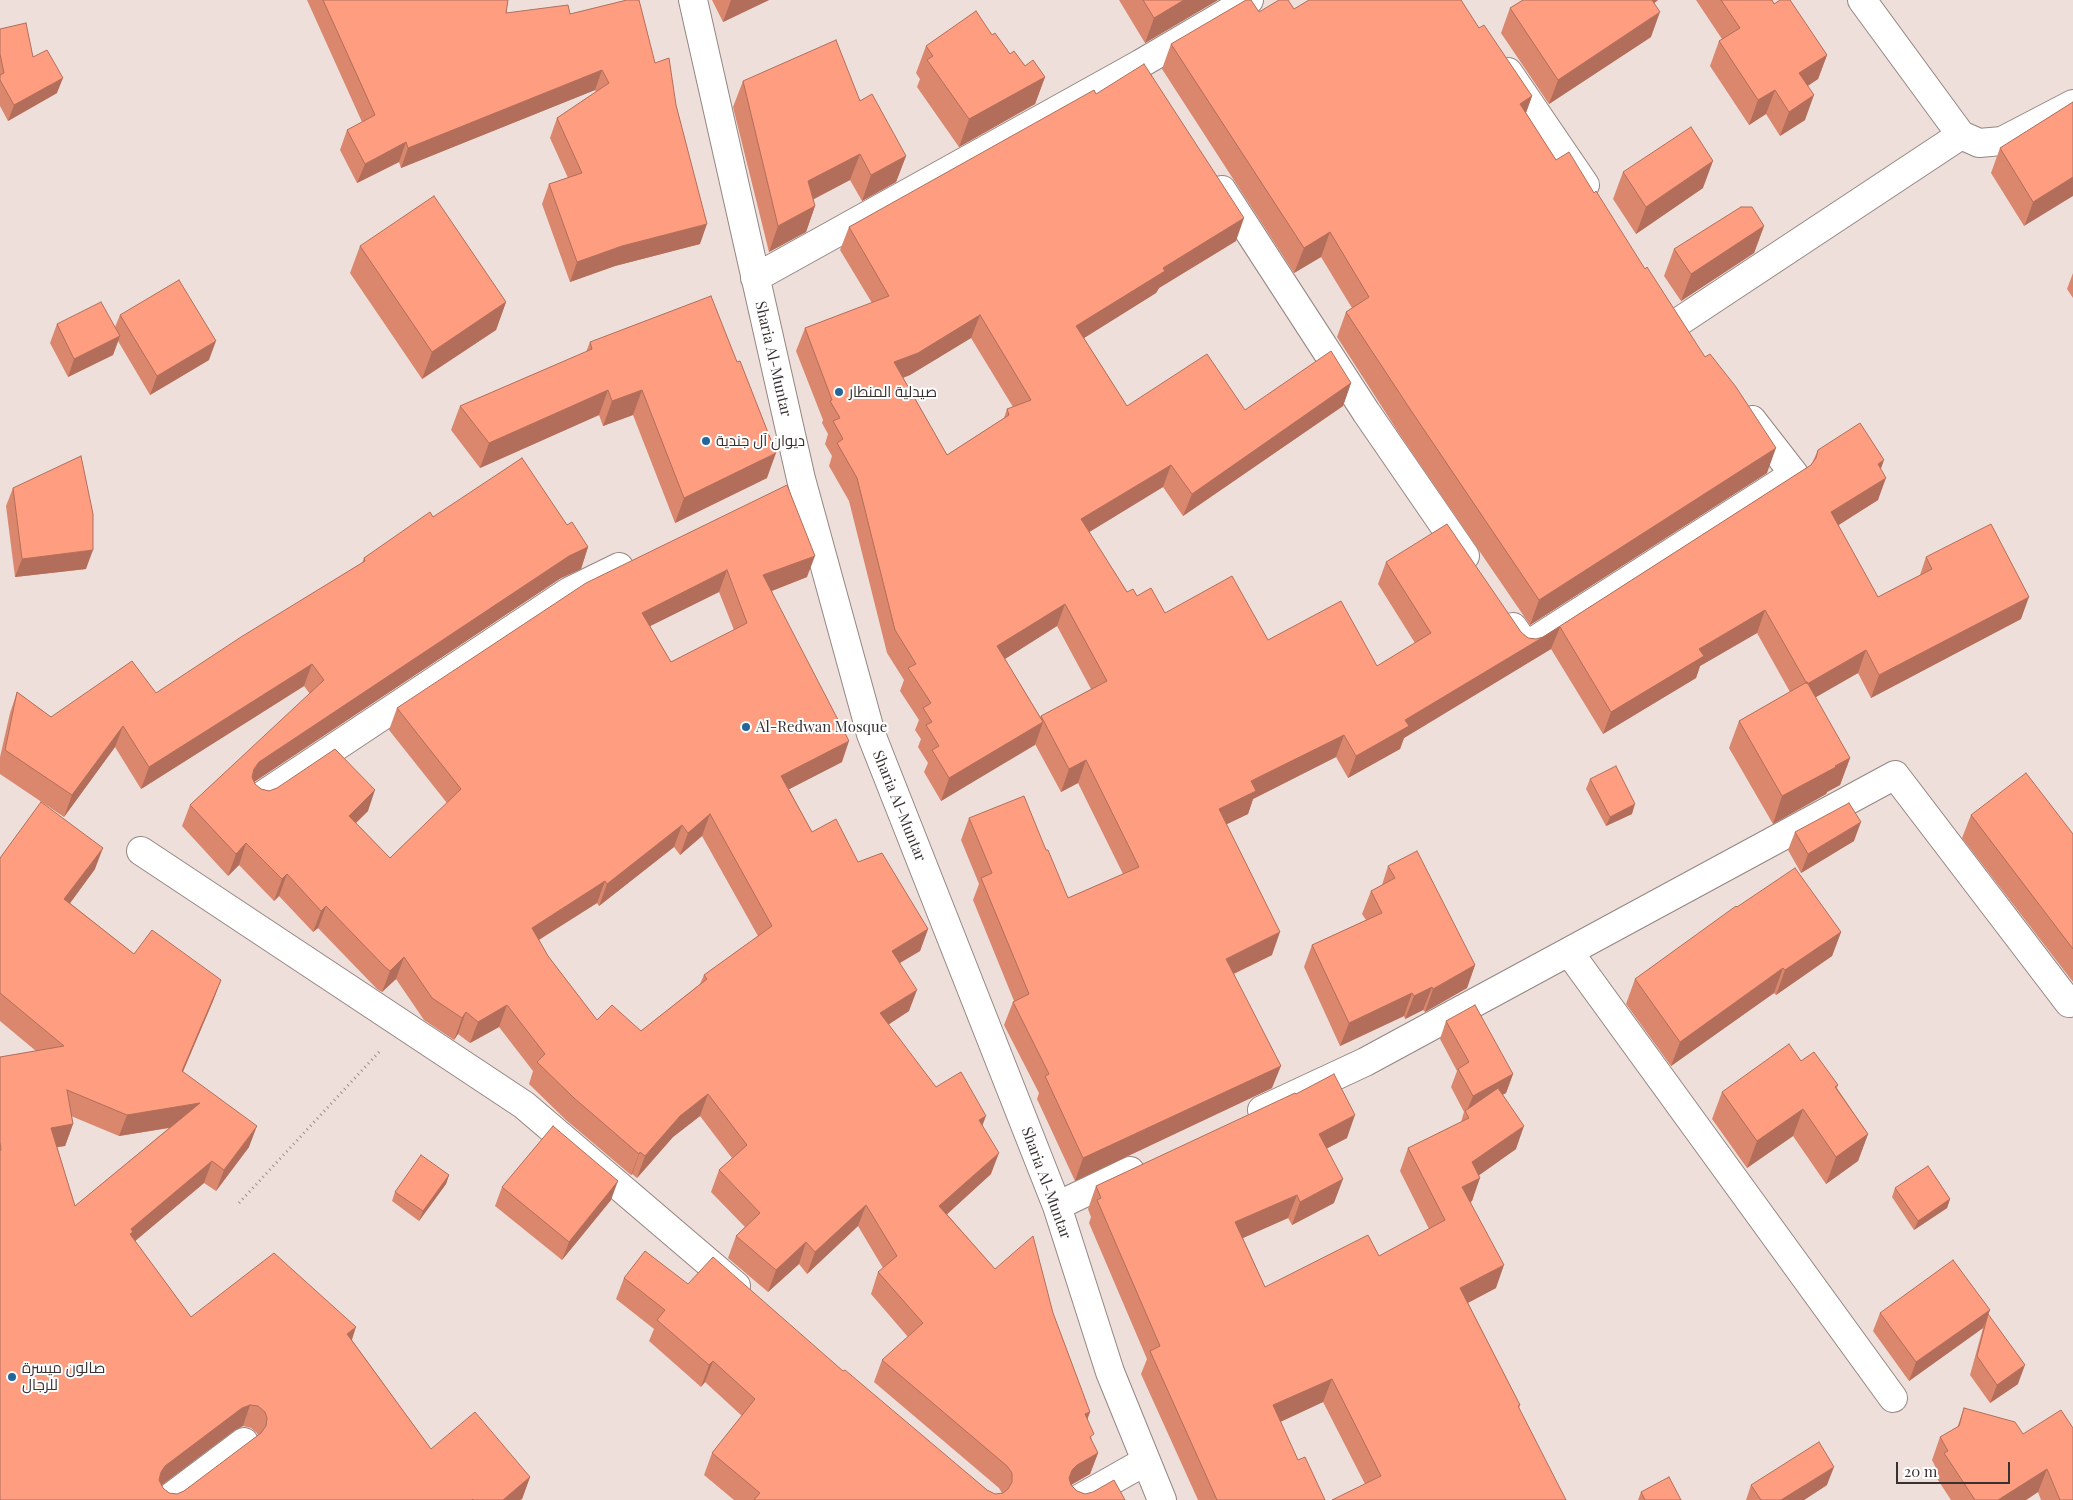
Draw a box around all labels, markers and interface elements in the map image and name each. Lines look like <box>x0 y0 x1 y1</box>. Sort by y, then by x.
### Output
street label: Sharia Al-Muntar <box>751 300 795 418</box>
place label: صيدلية المنطار <box>849 383 937 401</box>
marker: صيدلية المنطار <box>833 386 845 398</box>
place label: ديوان آل جندية <box>716 432 805 450</box>
marker: ديوان آل جندية <box>700 435 712 447</box>
place label: Al-Redwan Mosque <box>756 718 887 736</box>
marker: Al-Redwan Mosque <box>740 721 752 733</box>
street label: Sharia Al-Muntar <box>869 748 929 864</box>
street label: Sharia Al-Muntar <box>1017 1125 1075 1241</box>
place label: صالون ميسرة للرجال <box>22 1359 105 1394</box>
marker: صالون ميسرة للرجال <box>6 1371 18 1383</box>
scale bar <box>1898 1452 2012 1484</box>
text: 20 m <box>1904 1461 1937 1481</box>

